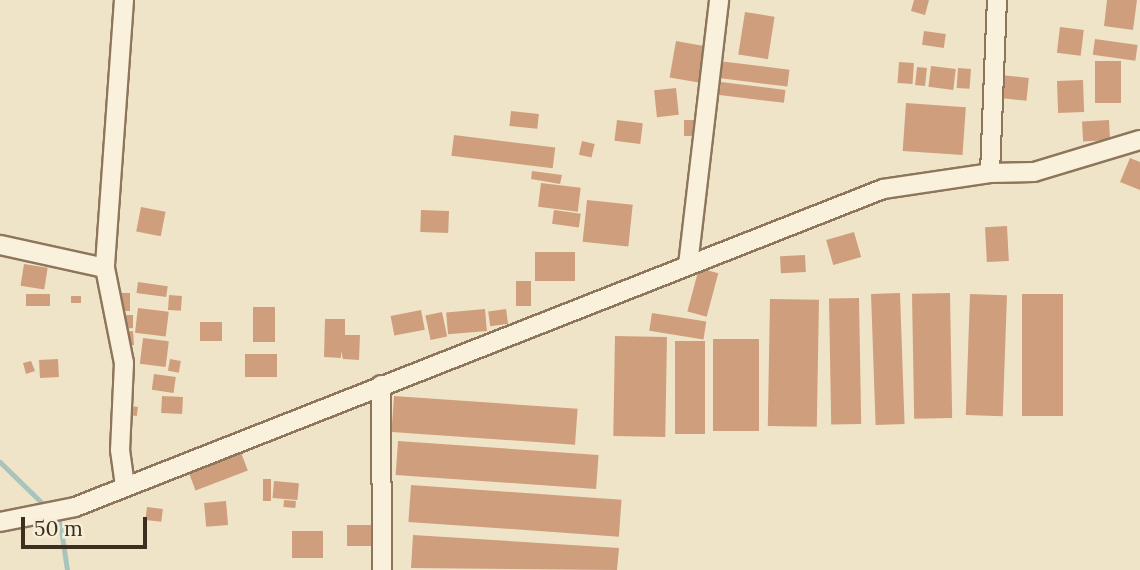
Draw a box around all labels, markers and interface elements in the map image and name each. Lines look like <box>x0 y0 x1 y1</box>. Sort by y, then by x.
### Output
scale bar <box>24 504 150 548</box>
text: 50 m <box>34 515 83 542</box>

